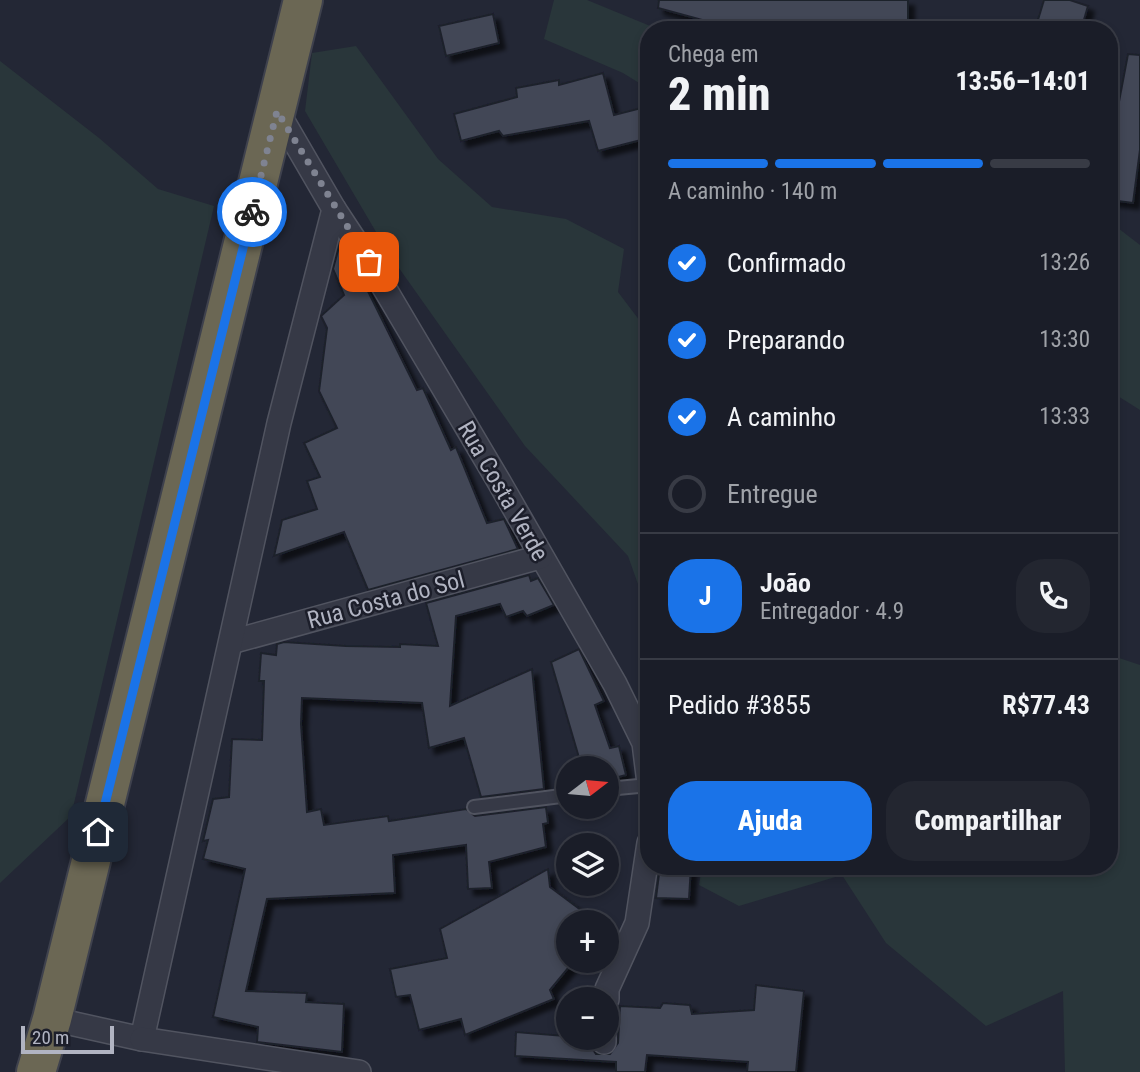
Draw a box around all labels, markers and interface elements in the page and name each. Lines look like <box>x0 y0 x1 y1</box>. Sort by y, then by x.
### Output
text: Chega em <box>668 41 759 68</box>
text: 13:56–14:01 <box>956 66 1090 96</box>
text: 2 min <box>668 67 771 121</box>
courier <box>217 177 287 247</box>
text: A caminho · 140 m <box>668 178 837 205</box>
icon: bike <box>233 193 271 231</box>
pin <box>339 232 399 292</box>
icon: bag <box>350 243 388 281</box>
icon: check <box>668 244 706 282</box>
text: Confirmado <box>727 248 846 278</box>
text: 13:26 <box>1039 249 1090 276</box>
icon: check <box>668 321 706 359</box>
text: Preparando <box>727 325 845 355</box>
text: 13:30 <box>1039 326 1090 353</box>
icon: check <box>668 398 706 436</box>
text: A caminho <box>727 402 836 432</box>
text: 13:33 <box>1039 403 1090 430</box>
street label: Rua Costa Verde <box>452 416 554 566</box>
text: Entregue <box>727 479 818 509</box>
button: phone <box>1016 559 1090 633</box>
street label: Rua Costa do Sol <box>304 566 468 634</box>
text: João <box>760 568 811 598</box>
text: J <box>699 581 711 611</box>
text: Entregador · 4.9 <box>760 598 904 625</box>
text: Pedido #3855 <box>668 690 811 720</box>
text: R$77.43 <box>1002 690 1090 720</box>
north arrow <box>556 756 620 819</box>
map controls <box>556 756 619 1050</box>
button: Ajuda <box>668 781 872 861</box>
button: Compartilhar <box>886 781 1090 861</box>
pin <box>68 802 128 862</box>
icon: home <box>79 813 117 851</box>
button: layers <box>556 833 619 896</box>
button: + <box>556 910 619 973</box>
button: − <box>556 987 619 1050</box>
scale bar <box>21 1023 114 1055</box>
text: 20 m <box>32 1026 69 1049</box>

